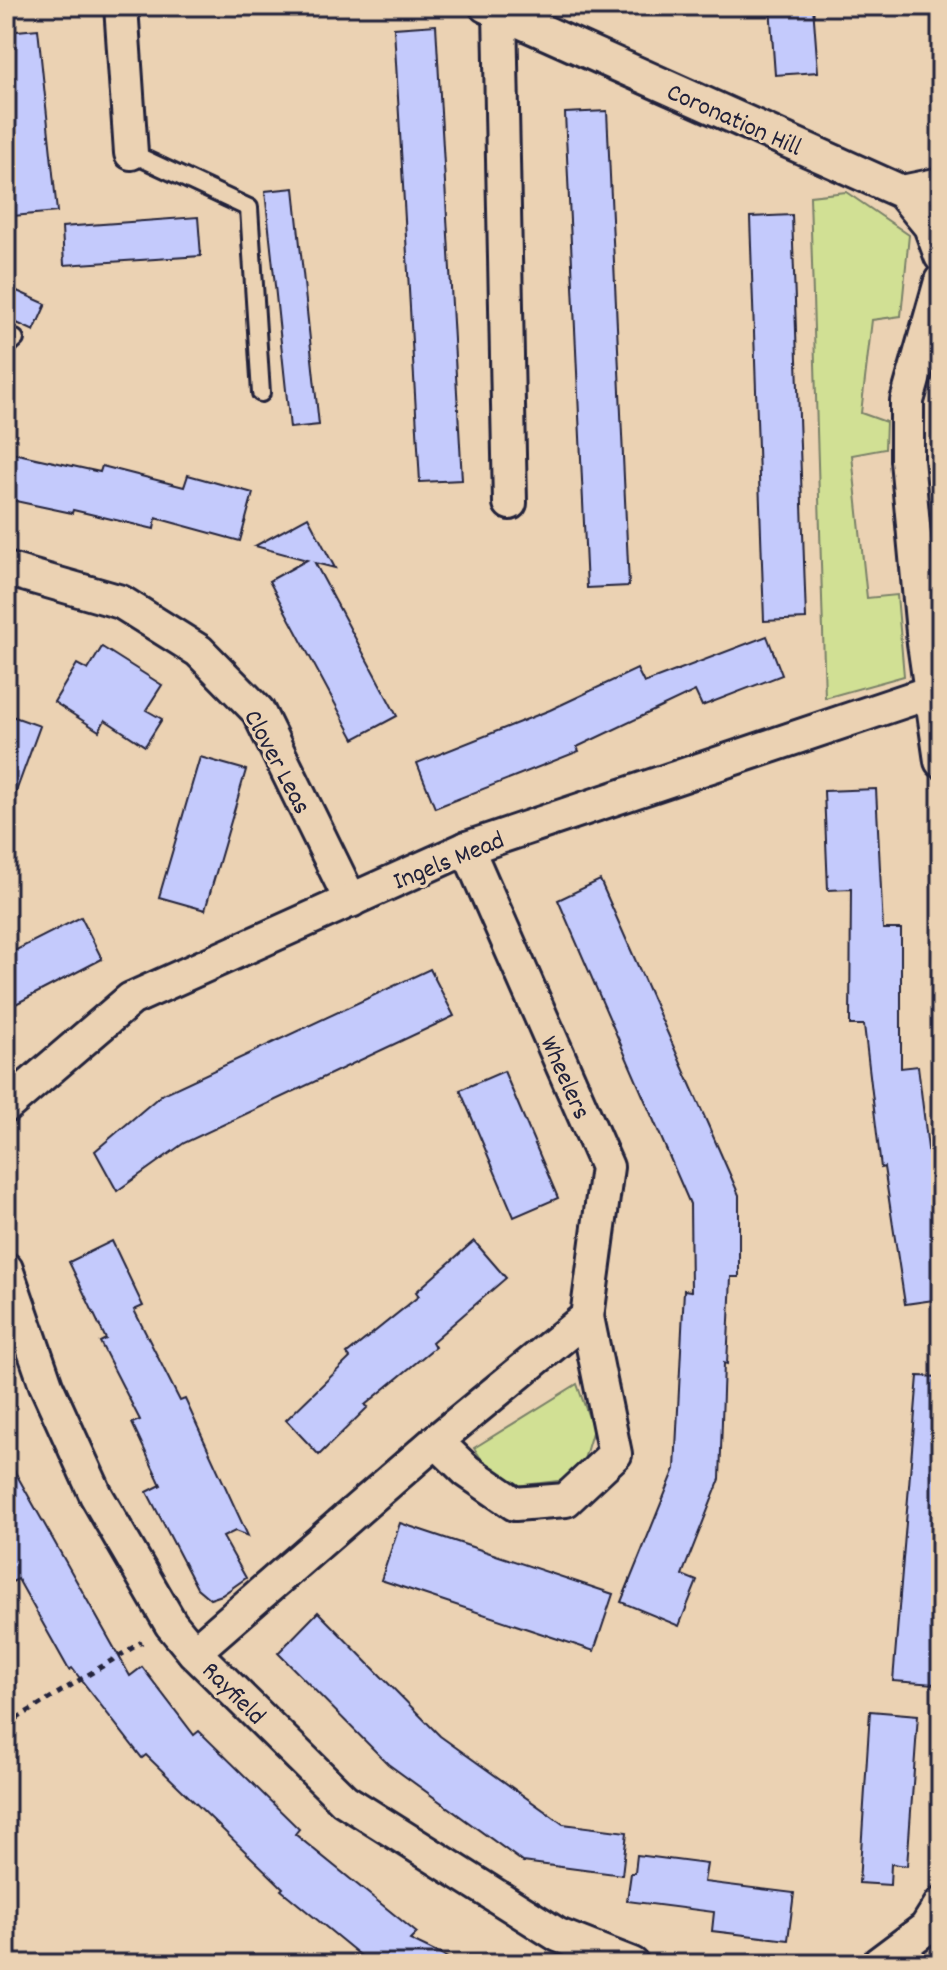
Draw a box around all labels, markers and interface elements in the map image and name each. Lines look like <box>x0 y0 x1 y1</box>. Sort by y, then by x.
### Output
street label: Coronation Hill <box>660 75 807 167</box>
street label: Clover Leas <box>233 704 319 822</box>
street label: Ingels Mead <box>388 823 511 901</box>
street label: Wheelers <box>529 1031 599 1126</box>
street label: Rayfield <box>192 1654 273 1735</box>

